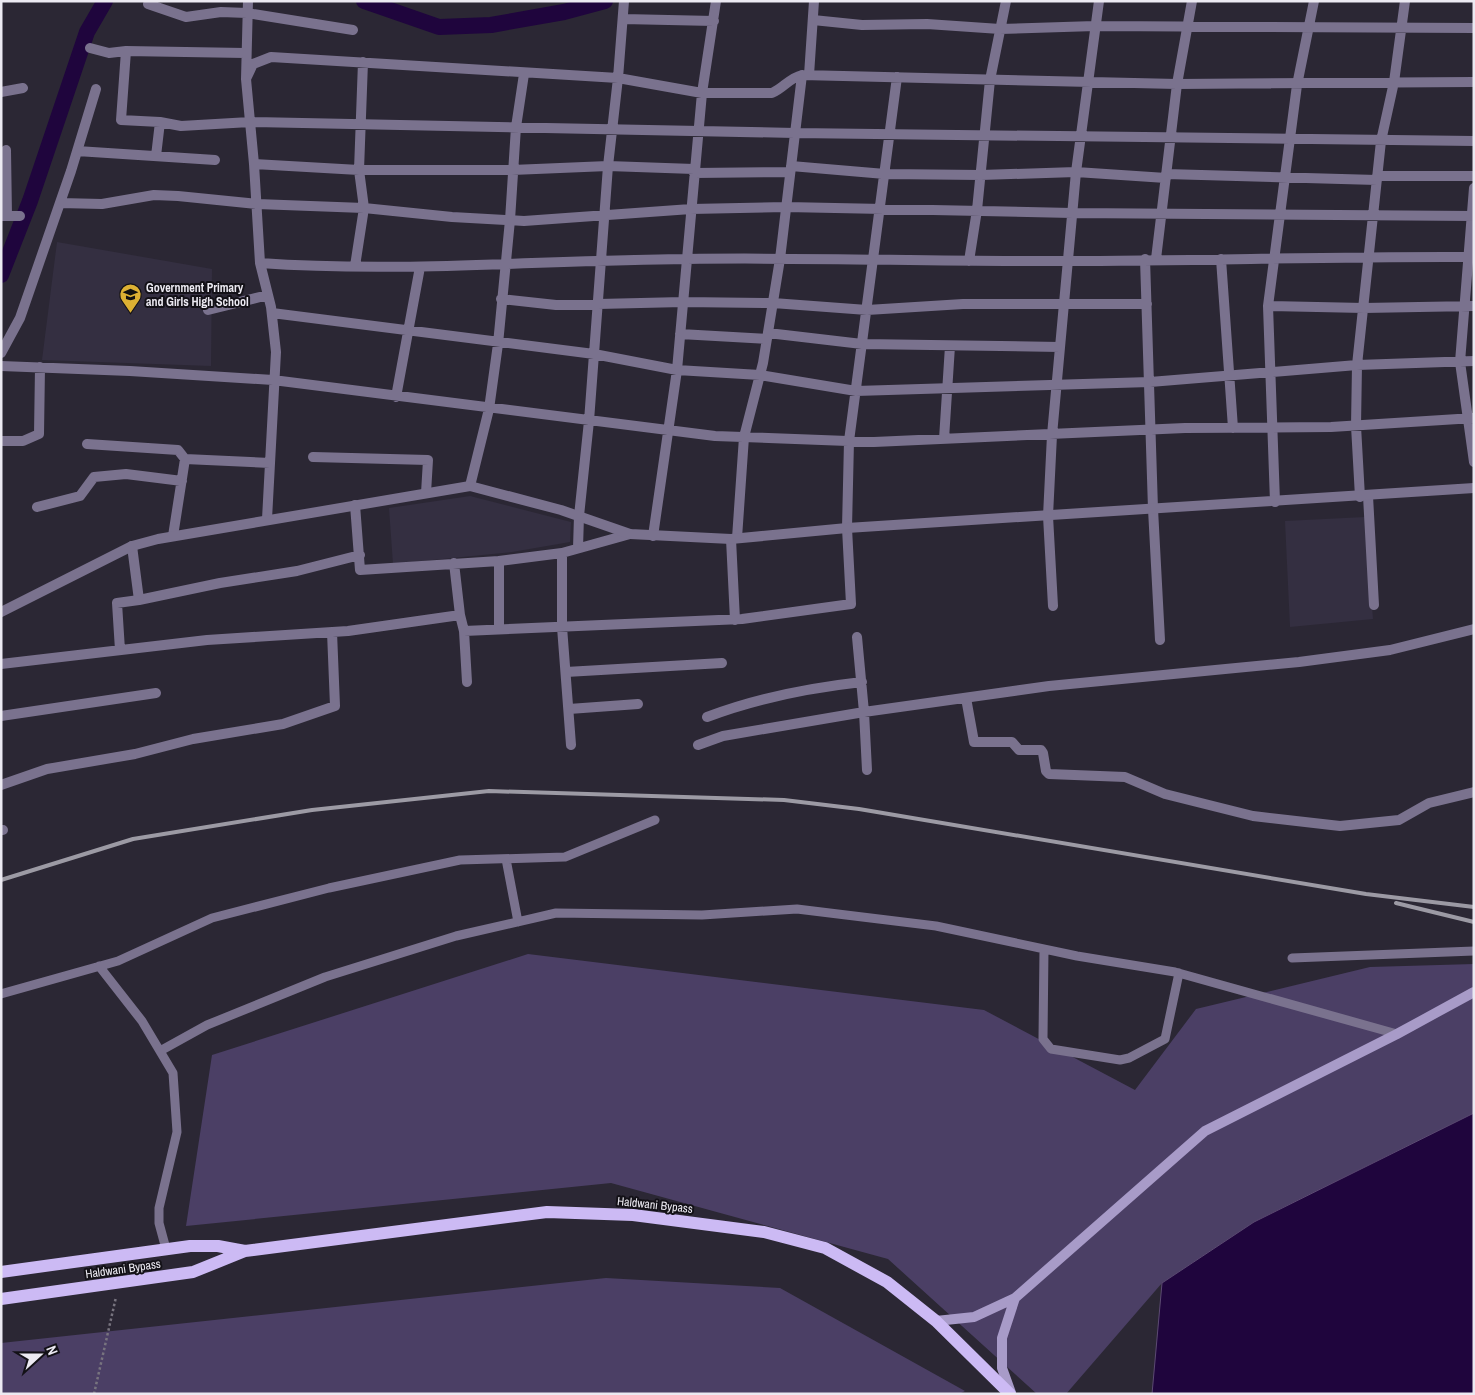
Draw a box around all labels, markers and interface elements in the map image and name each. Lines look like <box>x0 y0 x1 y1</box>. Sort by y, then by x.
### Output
place label: Government Primary and Girls High School <box>146 280 249 310</box>
school or university icon: Government Primary and Girls High School <box>118 283 142 314</box>
street label: Haldwani Bypass <box>616 1193 694 1217</box>
street label: Haldwani Bypass <box>84 1256 162 1282</box>
north arrow <box>15 1330 65 1380</box>
text: N <box>42 1343 62 1357</box>

